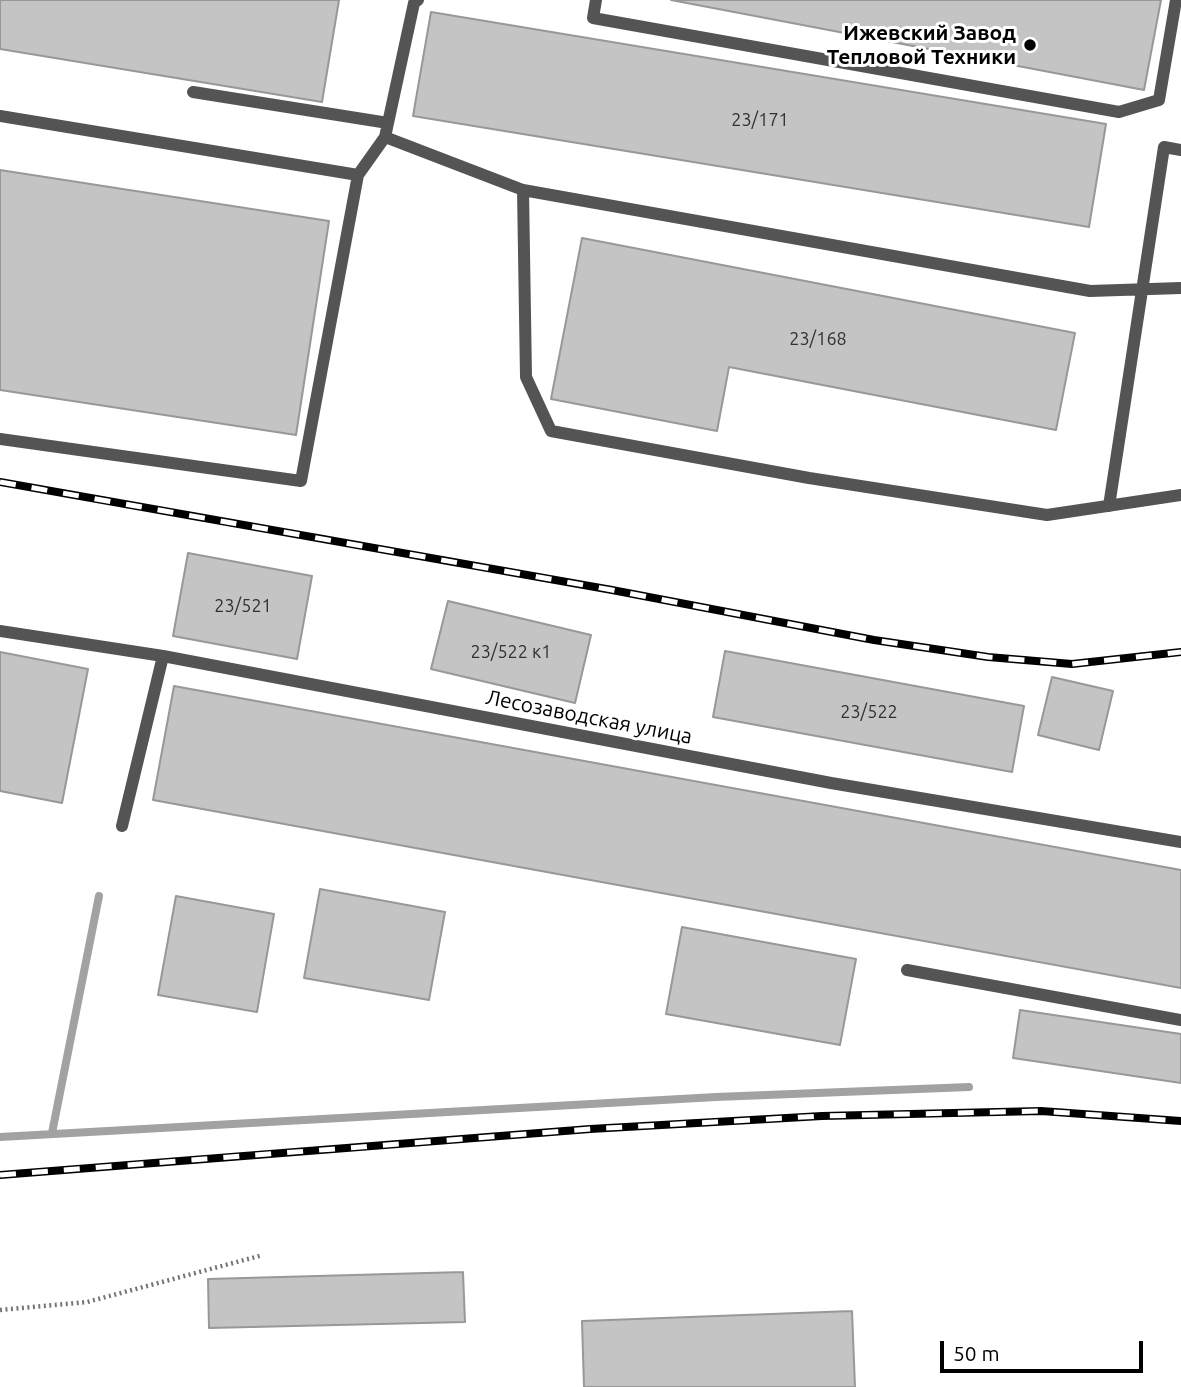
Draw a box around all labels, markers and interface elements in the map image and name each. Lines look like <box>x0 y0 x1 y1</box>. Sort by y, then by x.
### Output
place label: Ижевский Завод Тепловой Техники <box>827 20 1016 70</box>
marker: Ижевский Завод Тепловой Техники <box>1022 37 1038 53</box>
house number: 23/171 <box>731 109 789 131</box>
house number: 23/168 <box>789 328 847 350</box>
house number: 23/521 <box>214 595 272 617</box>
house number: 23/522 к1 <box>471 641 551 663</box>
street label: Лесозаводская улица <box>484 685 694 749</box>
house number: 23/522 <box>840 701 898 723</box>
scale bar <box>943 1328 1146 1372</box>
text: 50 m <box>953 1341 1000 1365</box>

